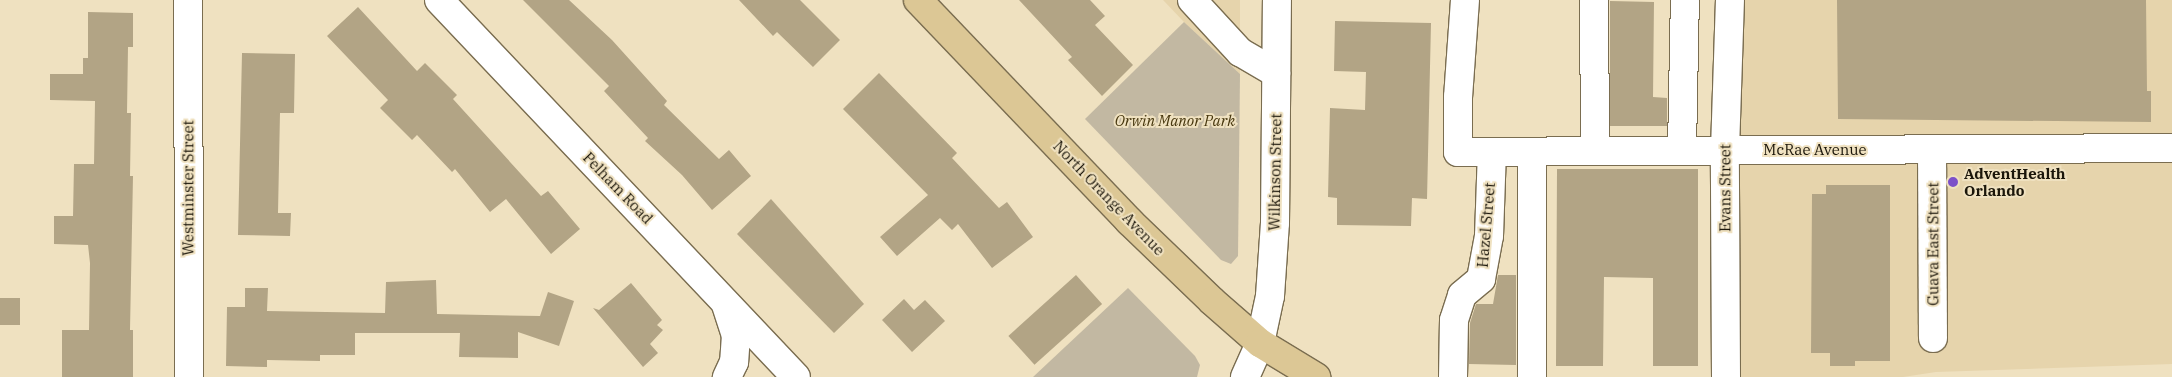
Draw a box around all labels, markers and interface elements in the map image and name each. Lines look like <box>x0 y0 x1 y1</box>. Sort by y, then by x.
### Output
park label: Orwin Manor Park <box>1115 112 1235 130</box>
street label: Wilkinson Street <box>1265 113 1285 231</box>
street label: Westminster Street <box>179 120 197 256</box>
street label: North Orange Avenue <box>1050 137 1168 259</box>
street label: McRae Avenue <box>1763 141 1867 159</box>
street label: Evans Street <box>1716 144 1734 232</box>
street label: Pelham Road <box>579 148 657 228</box>
place label: AdventHealth Orlando <box>1964 164 2066 199</box>
marker: AdventHealth Orlando <box>1946 175 1960 189</box>
street label: Hazel Street <box>1473 182 1499 268</box>
street label: Guava East Street <box>1924 182 1942 306</box>

